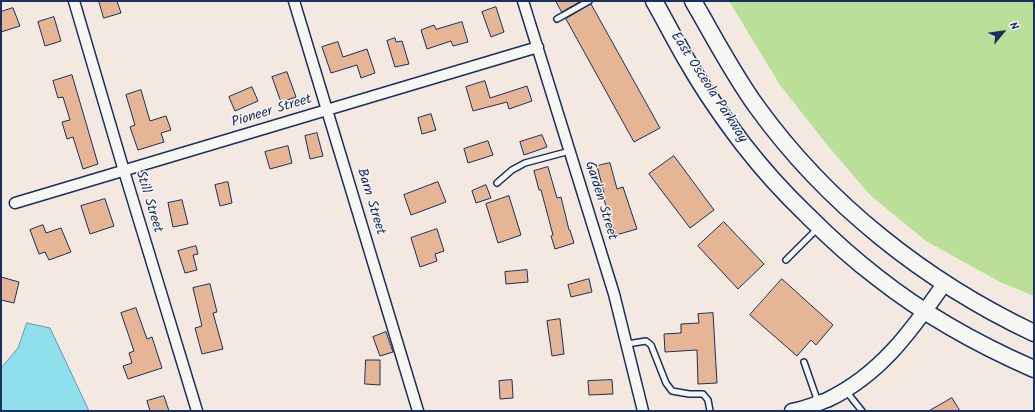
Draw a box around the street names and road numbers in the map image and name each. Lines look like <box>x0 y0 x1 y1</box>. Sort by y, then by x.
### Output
street label: East Osceola Parkway <box>666 29 750 147</box>
street label: Pioneer Street <box>230 92 314 132</box>
street label: Garden Street <box>580 160 620 242</box>
street label: Barn Street <box>352 167 388 237</box>
street label: Still Street <box>131 169 165 235</box>

